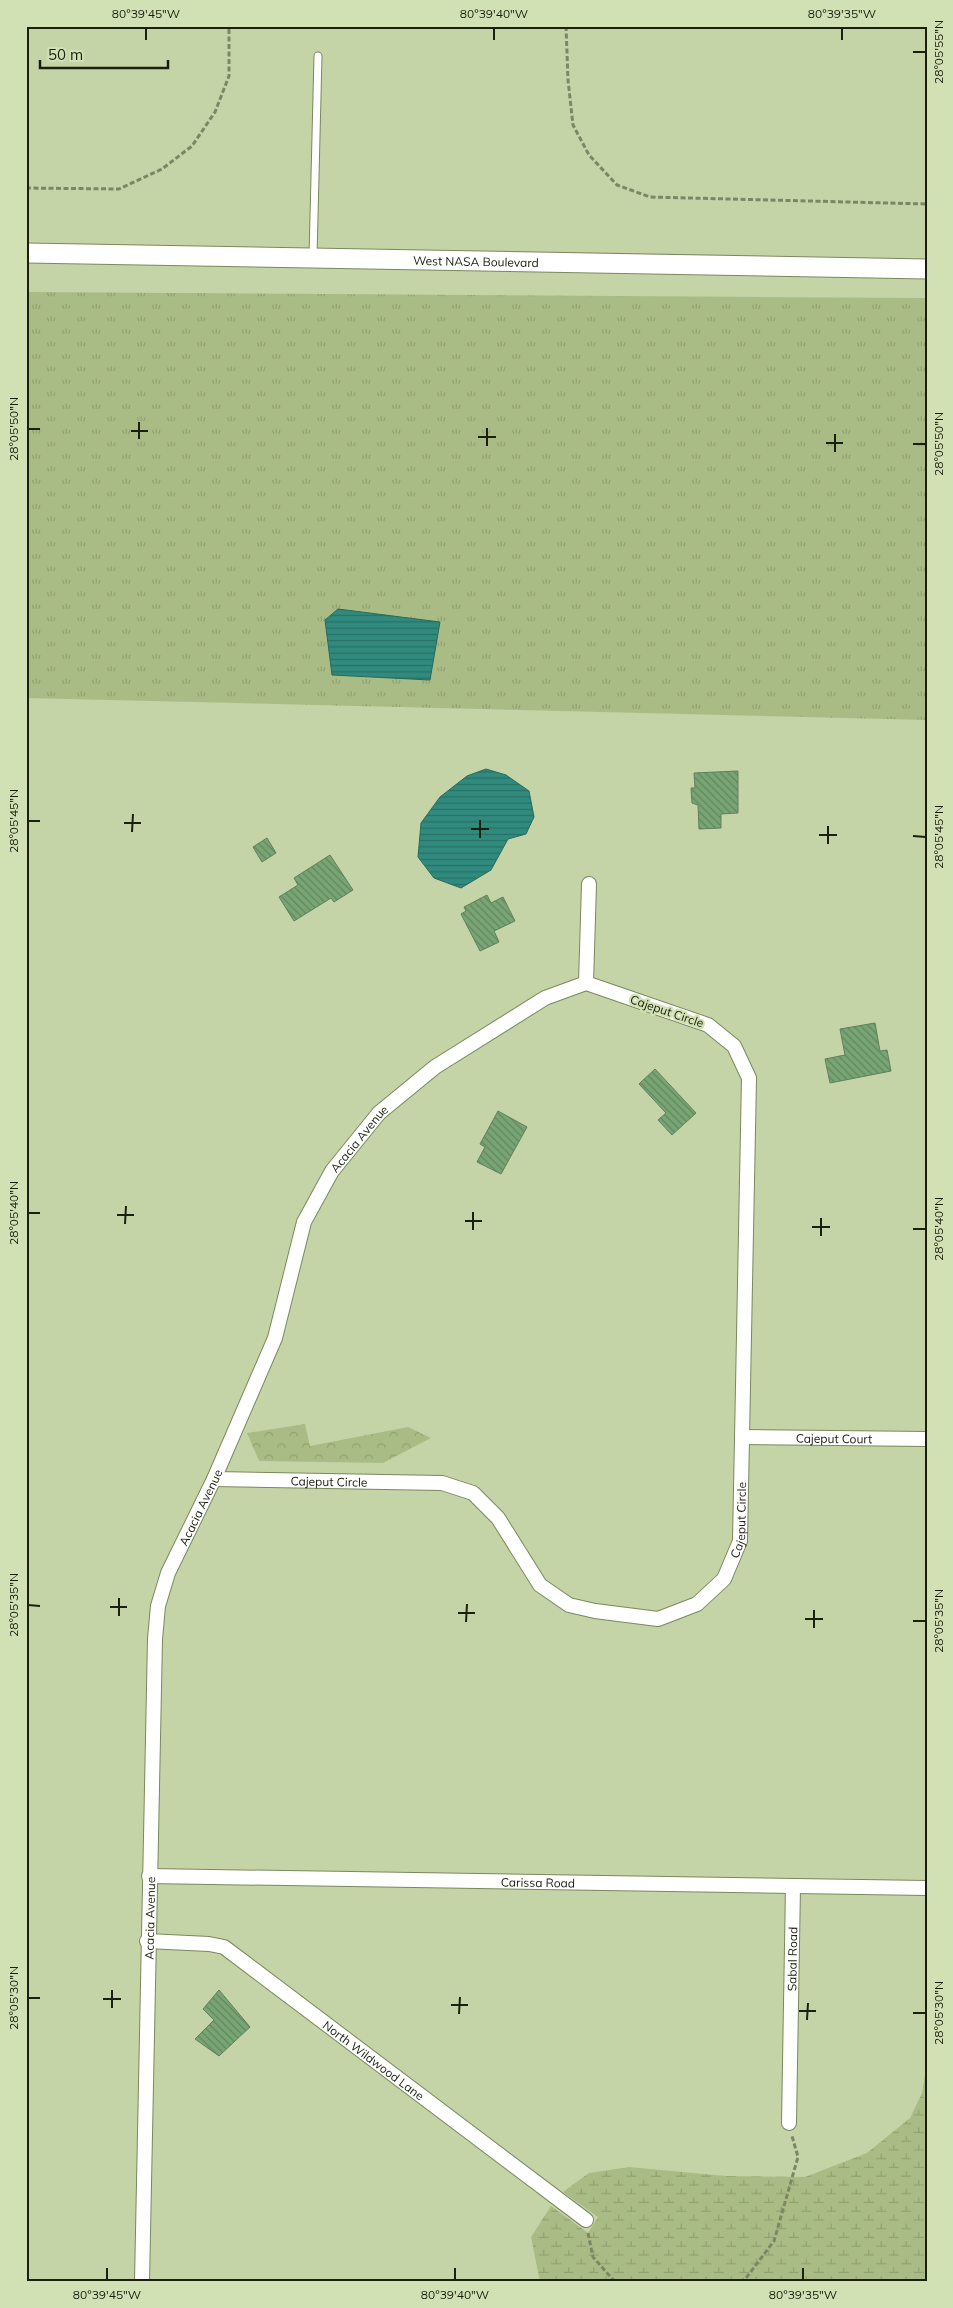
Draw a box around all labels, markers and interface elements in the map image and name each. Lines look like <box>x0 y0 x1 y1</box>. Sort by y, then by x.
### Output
text: 80°39'45"W <box>112 6 180 21</box>
text: 80°39'40"W <box>460 6 528 21</box>
text: 80°39'35"W <box>808 6 876 21</box>
text: 28°05'55"N <box>931 20 946 84</box>
scale bar <box>40 38 168 70</box>
text: 50 m <box>48 45 83 64</box>
street label: West NASA Boulevard <box>413 252 539 270</box>
text: 28°05'50"N <box>6 397 21 461</box>
text: 28°05'50"N <box>931 412 946 476</box>
text: 28°05'45"N <box>6 789 21 853</box>
text: 28°05'45"N <box>931 805 946 869</box>
street label: Cajeput Circle <box>628 991 706 1031</box>
street label: Acacia Avenue <box>327 1101 391 1175</box>
text: 28°05'40"N <box>6 1181 21 1245</box>
text: 28°05'40"N <box>931 1197 946 1261</box>
street label: Cajeput Court <box>796 1430 872 1446</box>
street label: Acacia Avenue <box>175 1467 225 1548</box>
street label: Cajeput Circle <box>290 1473 368 1489</box>
street label: Cajeput Circle <box>726 1482 749 1560</box>
text: 28°05'35"N <box>6 1573 21 1637</box>
text: 28°05'35"N <box>931 1589 946 1653</box>
street label: Carissa Road <box>501 1874 575 1890</box>
street label: Acacia Avenue <box>141 1876 158 1960</box>
street label: Sabal Road <box>784 1927 800 1991</box>
text: 28°05'30"N <box>6 1966 21 2030</box>
text: 28°05'30"N <box>931 1981 946 2045</box>
street label: North Wildwood Lane <box>320 2017 427 2103</box>
text: 80°39'45"W <box>73 2287 141 2302</box>
text: 80°39'40"W <box>421 2287 489 2302</box>
text: 80°39'35"W <box>769 2287 837 2302</box>

